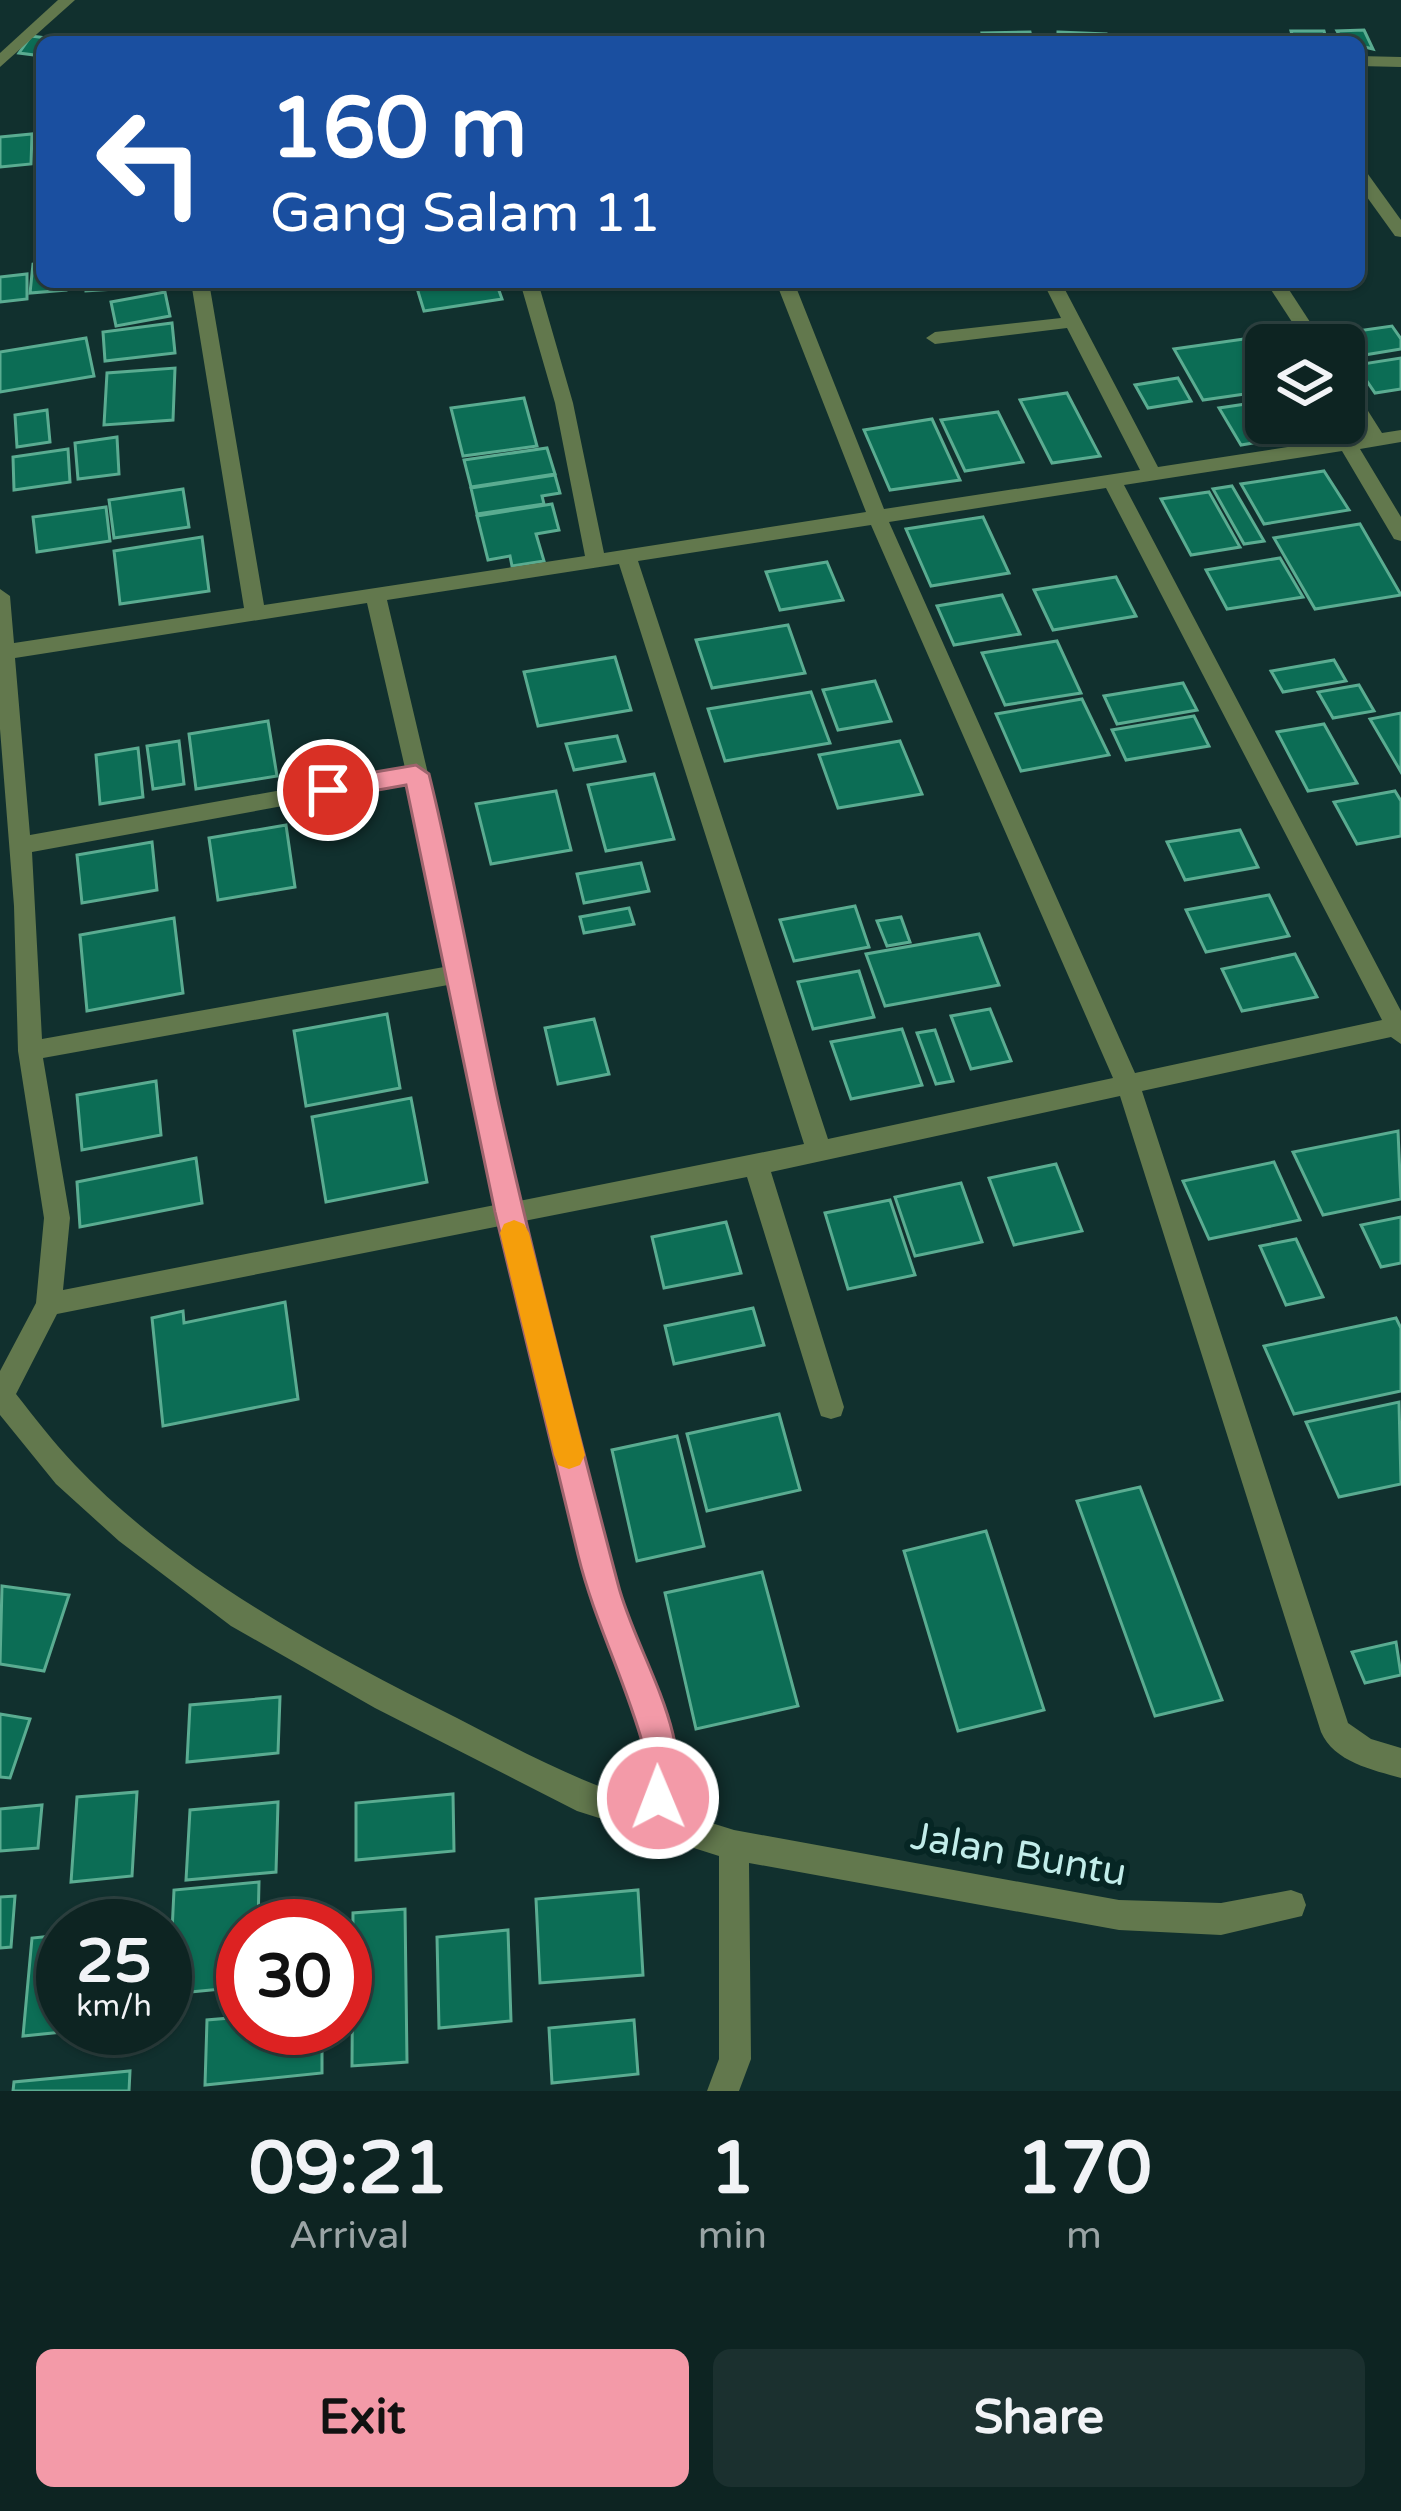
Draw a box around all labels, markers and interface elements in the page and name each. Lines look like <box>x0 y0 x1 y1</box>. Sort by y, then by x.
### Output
text: 160 m <box>270 79 527 180</box>
icon: left <box>72 84 228 240</box>
text: Gang Salam 11 <box>270 181 661 246</box>
map controls <box>1245 324 1365 444</box>
button: layers <box>1245 324 1365 444</box>
pin <box>277 739 379 841</box>
icon: arrive <box>295 757 361 823</box>
position arrow <box>595 1735 721 1861</box>
street label: Jalan Buntu <box>907 1812 1130 1897</box>
speed limit sign: 30 <box>216 1899 372 2055</box>
text: 25 <box>76 1926 152 1998</box>
text: km/h <box>76 1988 152 2025</box>
text: 09:21 <box>249 2126 449 2213</box>
text: 1 <box>710 2126 755 2213</box>
text: 170 <box>1016 2126 1152 2213</box>
text: Arrival <box>289 2212 409 2259</box>
text: min <box>698 2212 767 2259</box>
text: m <box>1066 2212 1102 2259</box>
button: Exit <box>36 2349 689 2487</box>
button: Share <box>713 2349 1365 2487</box>

